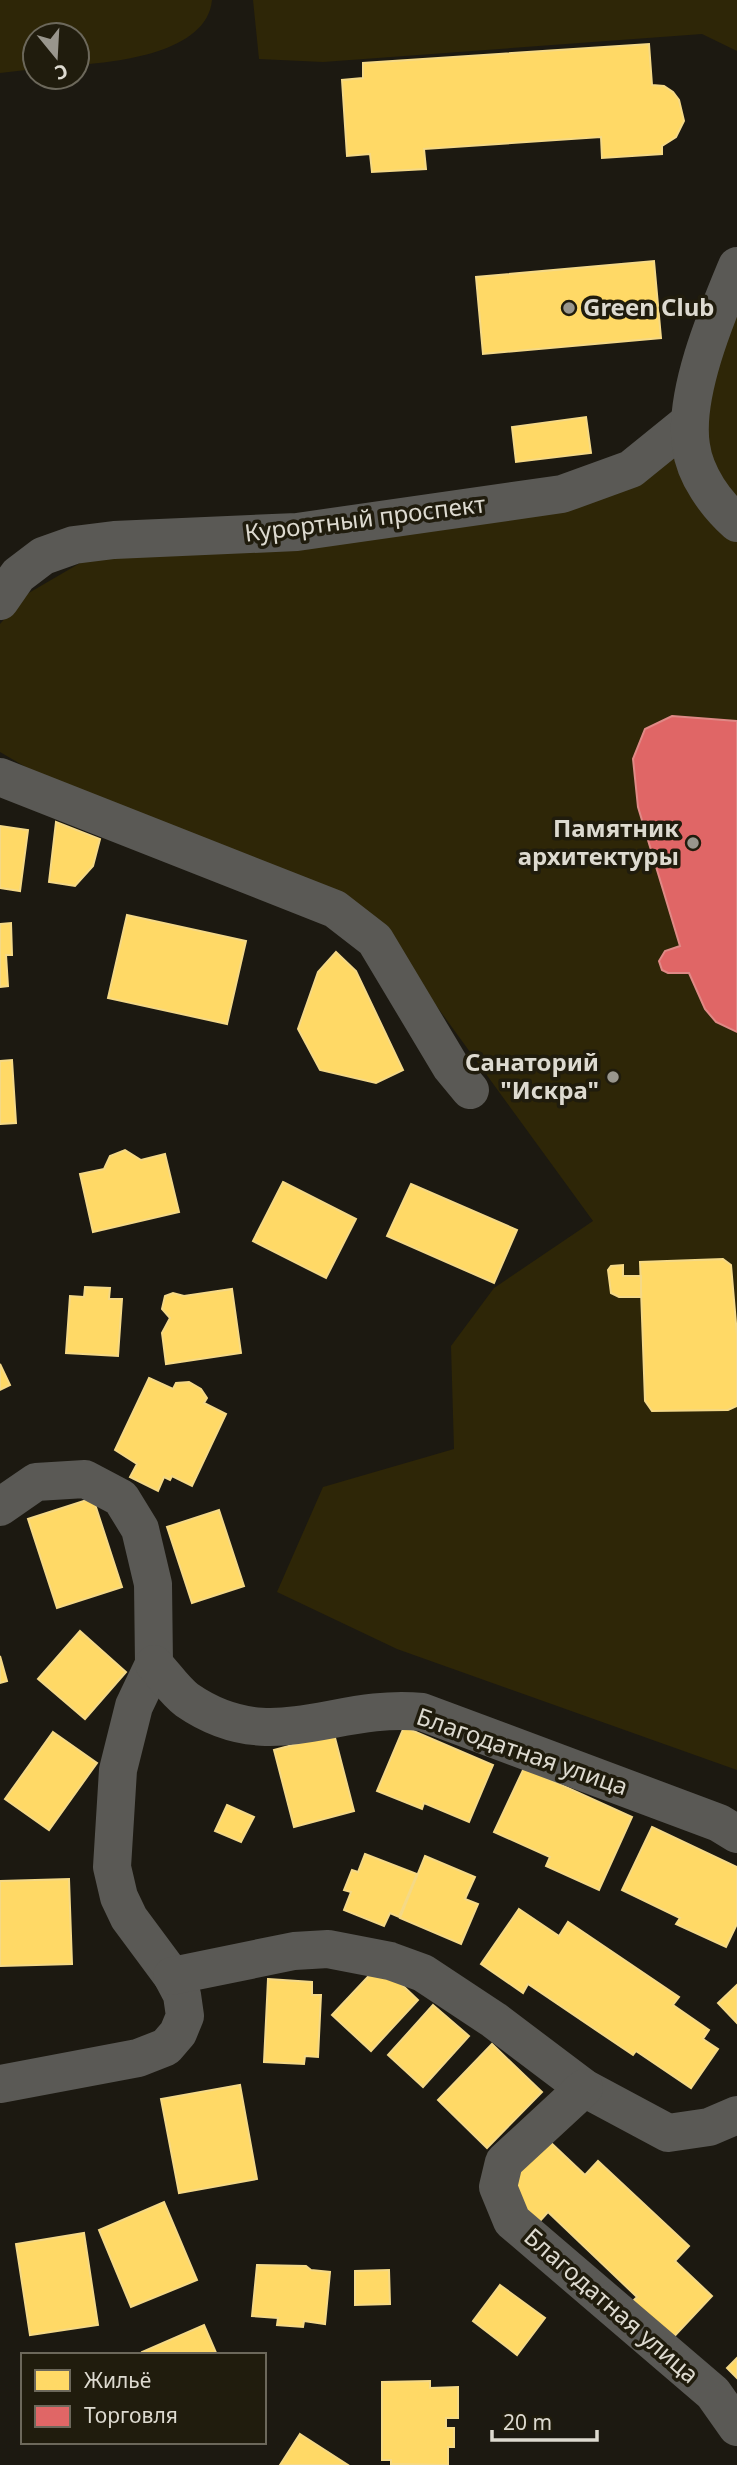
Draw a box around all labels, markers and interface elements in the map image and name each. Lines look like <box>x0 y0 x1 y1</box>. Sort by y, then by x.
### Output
north arrow <box>21 21 91 91</box>
text: С <box>51 58 71 86</box>
place label: Green Club <box>583 290 714 323</box>
marker: Green Club <box>561 300 577 316</box>
street label: Курортный проспект <box>243 486 487 549</box>
place label: Памятник архитектуры <box>518 811 679 872</box>
marker: Памятник архитектуры <box>685 835 701 851</box>
place label: Санаторий "Искра" <box>465 1045 599 1106</box>
marker: Санаторий "Искра" <box>605 1069 621 1085</box>
street label: Благодатная улица <box>412 1699 633 1802</box>
street label: Благодатная улица <box>518 2220 706 2390</box>
legend <box>21 2353 266 2444</box>
text: Жильё <box>84 2366 151 2394</box>
scale bar <box>492 2398 597 2442</box>
text: Торговля <box>84 2401 178 2429</box>
text: 20 m <box>503 2408 552 2436</box>

